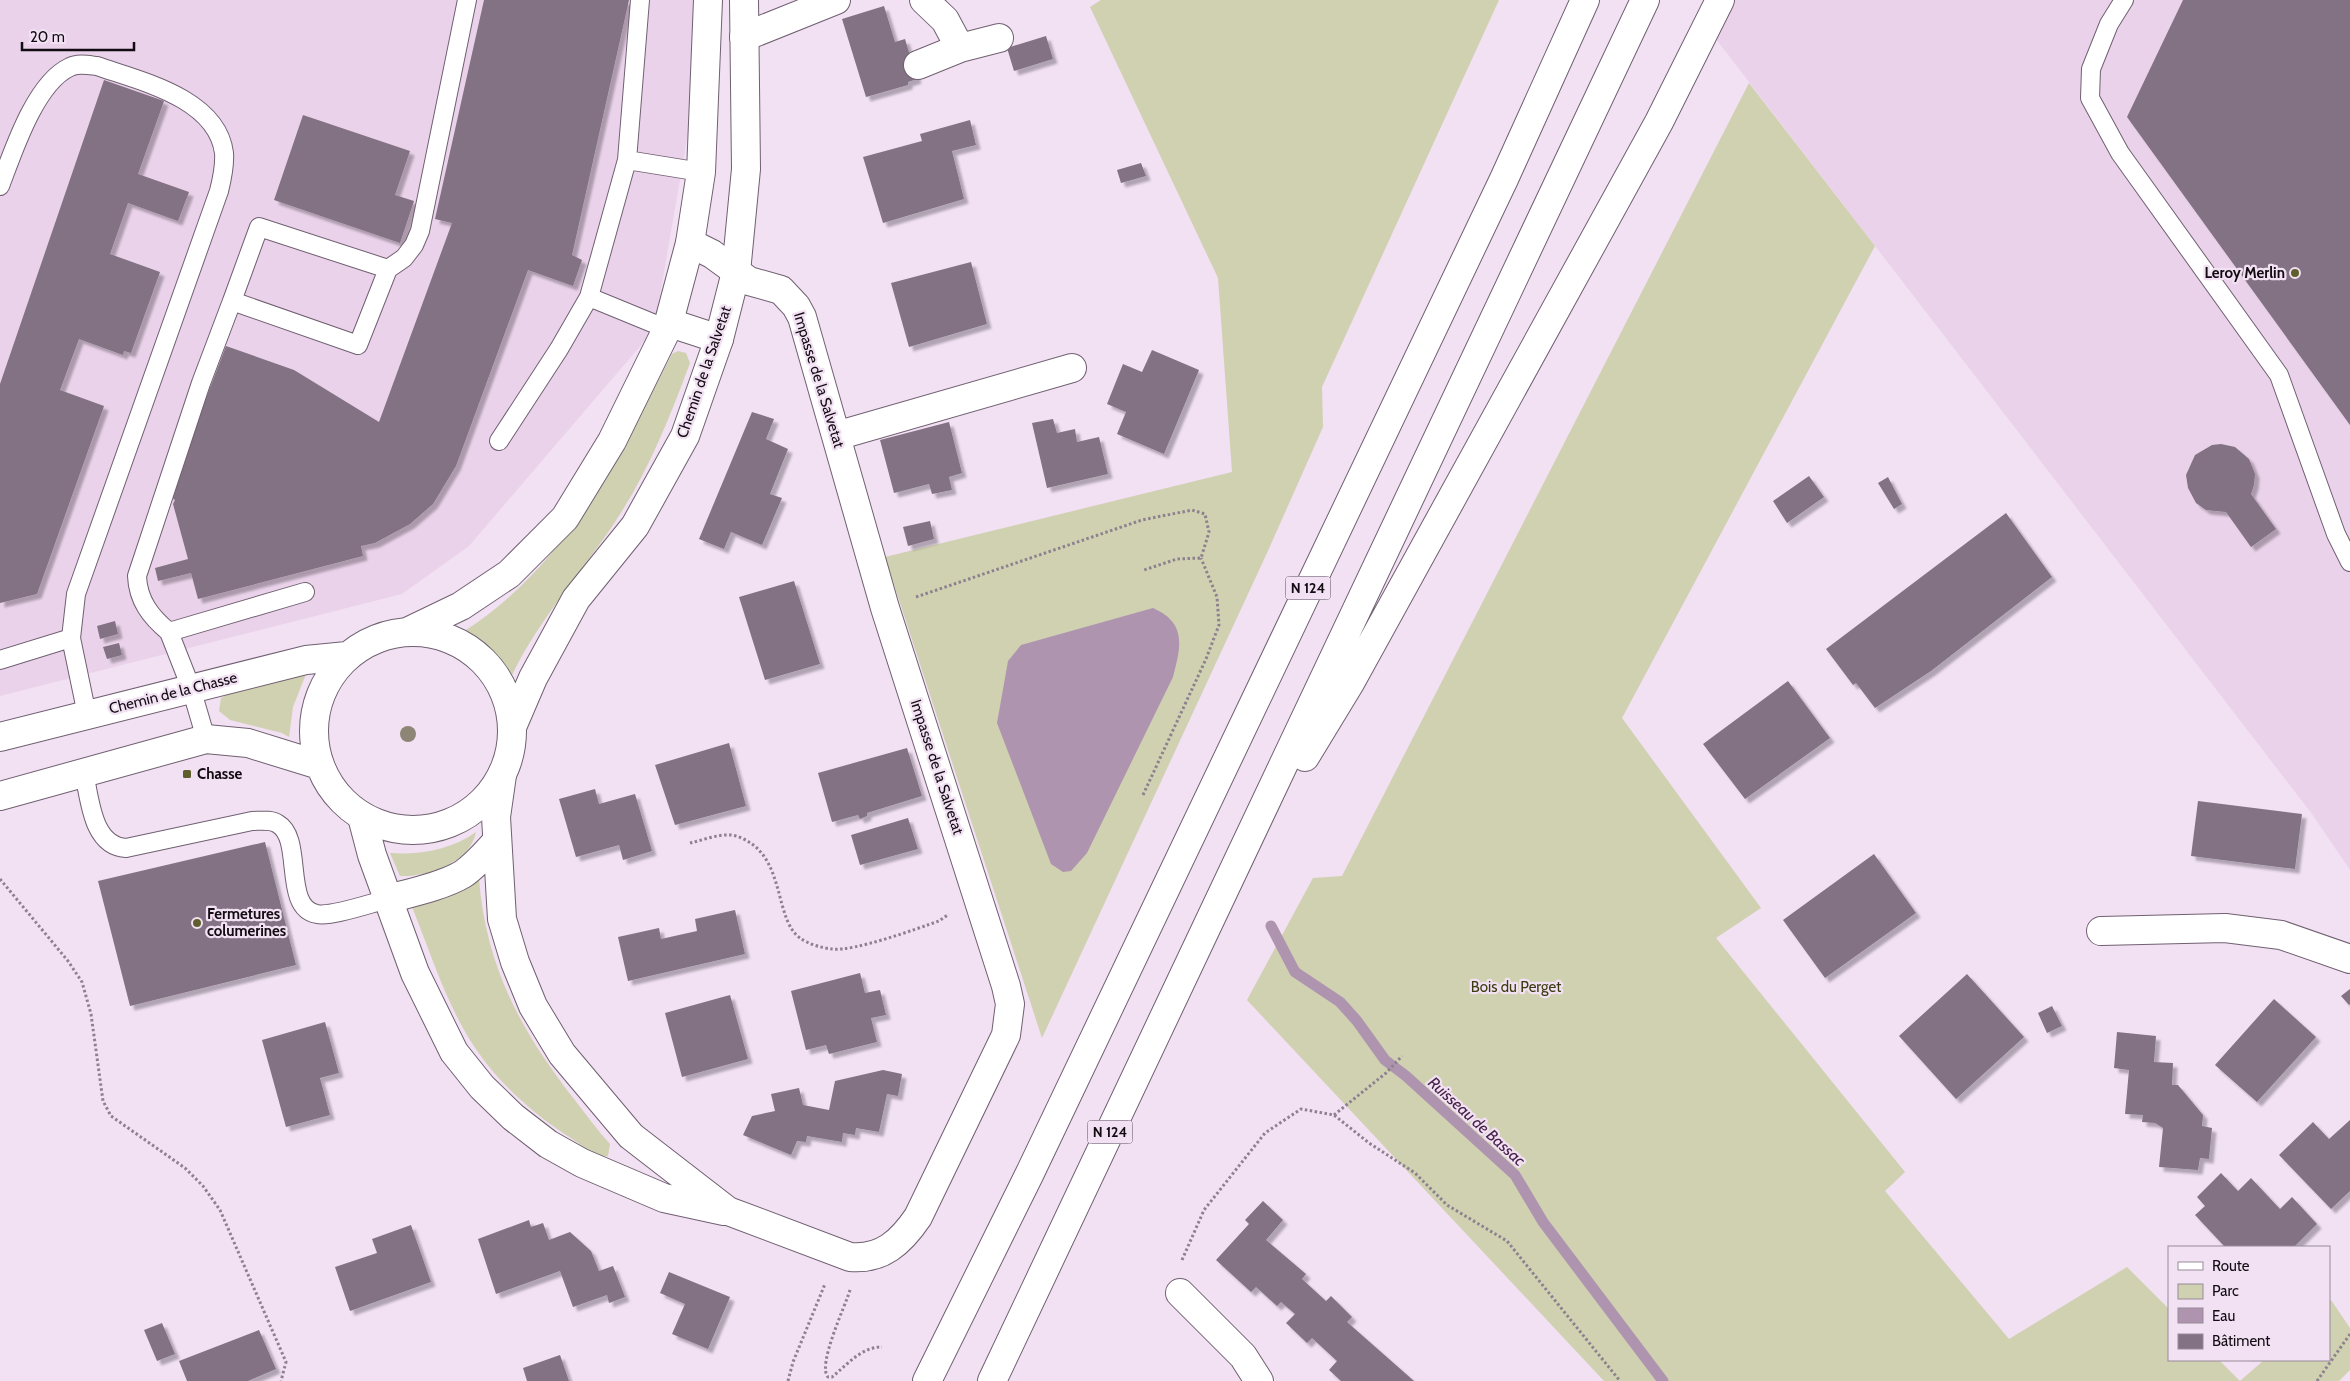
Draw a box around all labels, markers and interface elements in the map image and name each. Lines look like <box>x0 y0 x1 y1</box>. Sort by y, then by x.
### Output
scale bar <box>22 20 135 52</box>
text: 20 m <box>30 28 65 46</box>
place label: Leroy Merlin <box>2204 264 2285 282</box>
marker: Leroy Merlin <box>2289 267 2301 279</box>
street label: Chemin de la Salvetat <box>673 304 735 440</box>
street label: Impasse de la Salvetat <box>790 310 848 450</box>
road number: N 124 <box>1286 576 1330 600</box>
street label: Chemin de la Chasse <box>107 668 239 718</box>
street label: Impasse de la Salvetat <box>907 697 967 837</box>
place label: Chasse <box>197 765 243 783</box>
marker: Chasse <box>181 768 193 780</box>
place label: Fermetures columerines <box>207 905 286 940</box>
marker: Fermetures columerines <box>191 917 203 929</box>
park label: Bois du Perget <box>1471 978 1561 996</box>
water label: Ruisseau de Bassac <box>1424 1073 1529 1170</box>
road number: N 124 <box>1088 1120 1132 1144</box>
legend <box>2168 1246 2330 1361</box>
text: Route <box>2212 1257 2250 1275</box>
text: Parc <box>2212 1282 2239 1300</box>
text: Eau <box>2212 1307 2235 1325</box>
text: Bâtiment <box>2212 1332 2270 1350</box>

